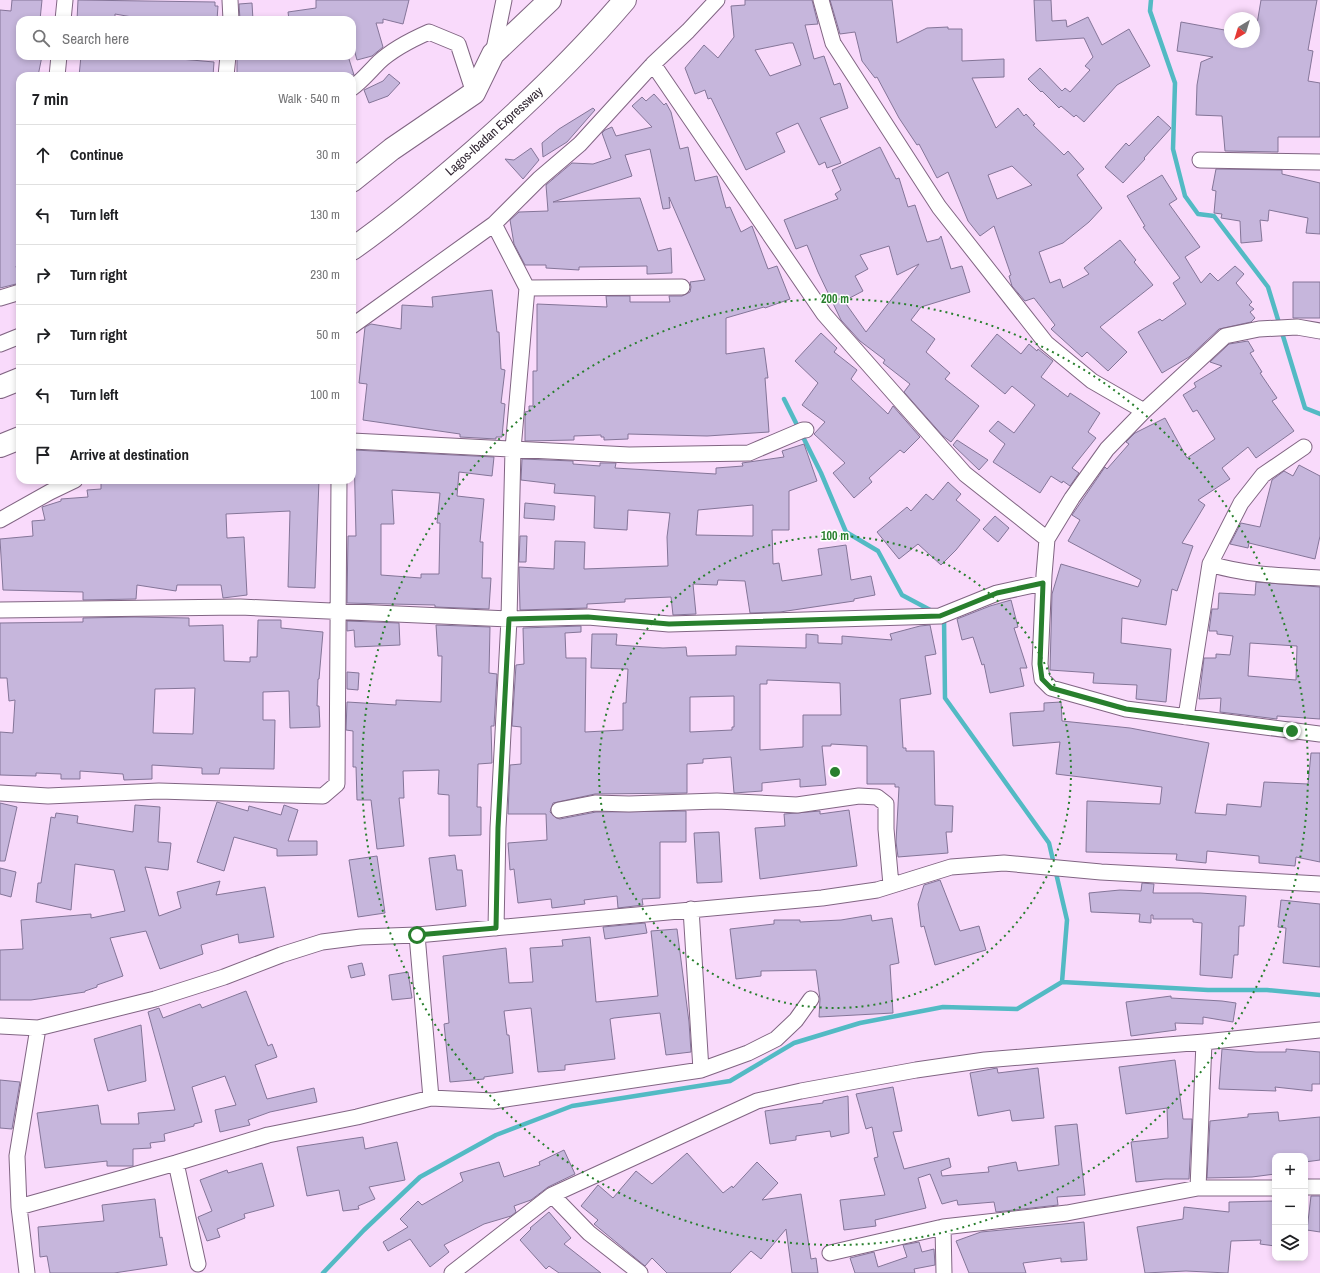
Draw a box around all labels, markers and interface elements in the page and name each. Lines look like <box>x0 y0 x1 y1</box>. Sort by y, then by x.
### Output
north arrow <box>1224 12 1260 48</box>
search box <box>16 16 356 60</box>
icon: search <box>30 27 52 49</box>
text: Search here <box>62 28 129 49</box>
street label: Lagos-Ibadan Expressway <box>442 82 547 179</box>
text: 7 min <box>32 87 68 110</box>
text: Walk · 540 m <box>278 90 340 107</box>
icon: ahead <box>32 144 54 166</box>
text: Continue <box>70 144 123 165</box>
text: 30 m <box>316 146 340 163</box>
icon: left <box>32 204 54 226</box>
text: Turn left <box>70 204 118 225</box>
text: 130 m <box>310 206 340 223</box>
icon: right <box>32 264 54 286</box>
text: Turn right <box>70 264 127 285</box>
text: 230 m <box>310 266 340 283</box>
text: 200 m <box>821 291 849 307</box>
icon: right <box>32 324 54 346</box>
text: Turn right <box>70 324 127 345</box>
text: 50 m <box>316 326 340 343</box>
icon: left <box>32 384 54 406</box>
text: Turn left <box>70 384 118 405</box>
text: 100 m <box>310 386 340 403</box>
icon: arrive <box>32 444 54 466</box>
text: Arrive at destination <box>70 444 189 465</box>
text: 100 m <box>821 528 849 544</box>
route end <box>1283 722 1301 740</box>
centre of rings <box>828 765 842 779</box>
route start <box>408 926 426 944</box>
map controls <box>1272 1153 1308 1261</box>
button: + <box>1272 1153 1308 1189</box>
button: − <box>1272 1189 1308 1225</box>
button: layers <box>1272 1225 1308 1261</box>

